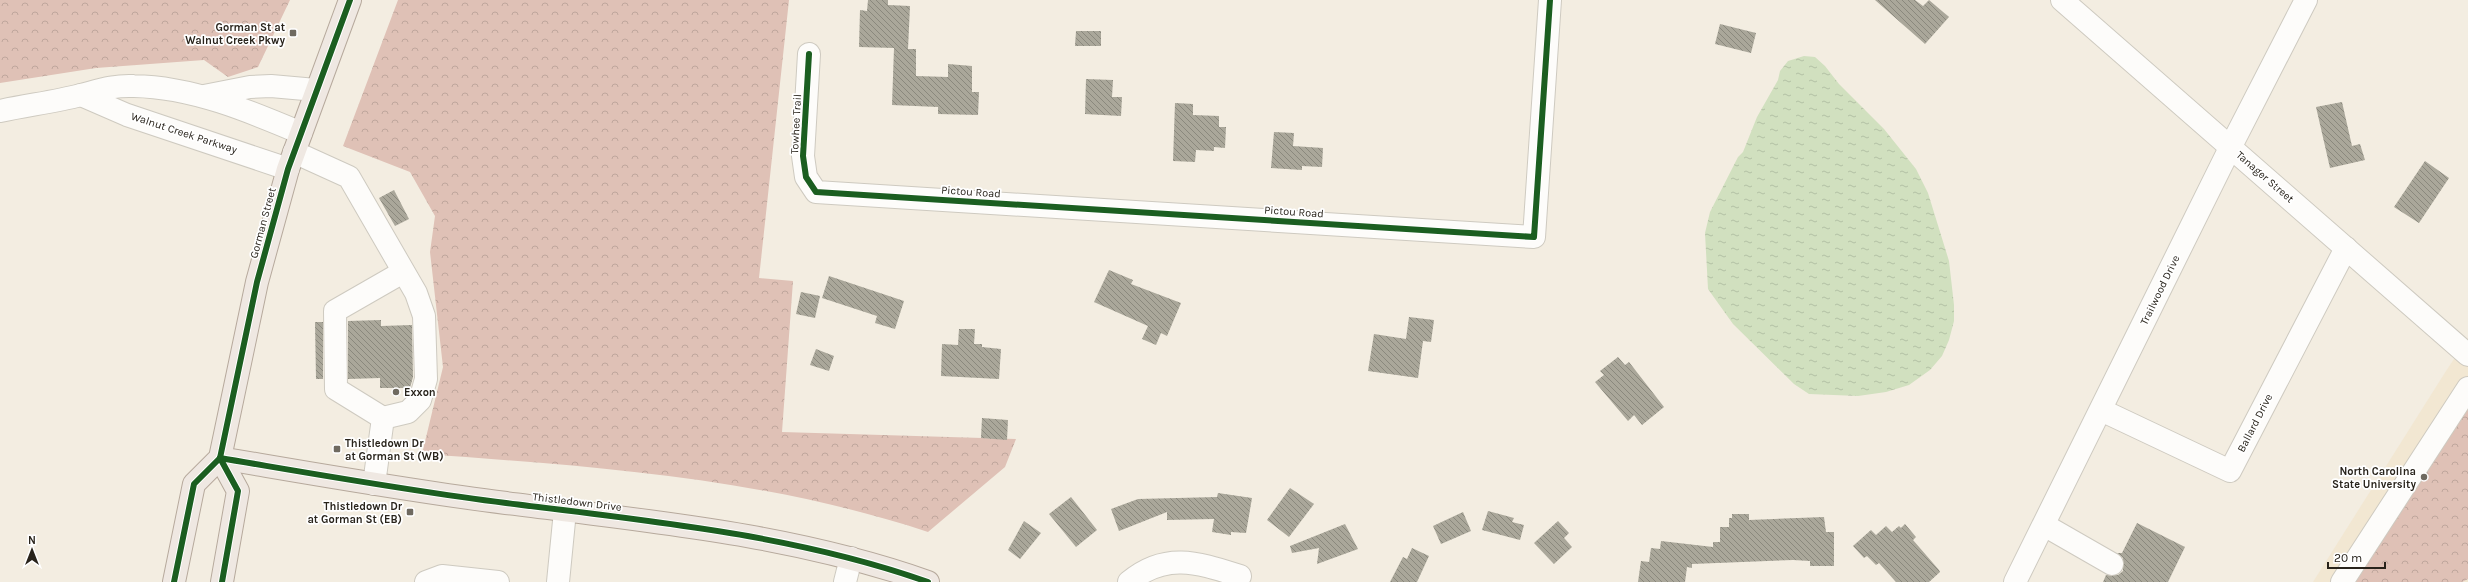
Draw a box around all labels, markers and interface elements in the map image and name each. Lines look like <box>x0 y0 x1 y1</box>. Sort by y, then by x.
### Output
place label: Gorman St at Walnut Creek Pkwy <box>185 21 286 47</box>
marker: Gorman St at Walnut Creek Pkwy <box>288 28 298 38</box>
street label: Towhee Trail <box>788 94 804 154</box>
street label: Walnut Creek Parkway <box>129 110 239 156</box>
street label: Tanager Street <box>2234 148 2296 206</box>
street label: Pictou Road <box>941 183 1001 201</box>
street label: Gorman Street <box>247 186 279 260</box>
street label: Pictou Road <box>1264 203 1324 221</box>
street label: Trailwood Drive <box>2138 253 2183 327</box>
place label: Exxon <box>404 386 436 399</box>
marker: Exxon <box>391 387 401 397</box>
street label: Ballard Drive <box>2235 391 2275 454</box>
place label: Thistledown Dr at Gorman St (WB) <box>345 437 444 463</box>
marker: Thistledown Dr at Gorman St (WB) <box>332 444 342 454</box>
place label: North Carolina State University <box>2332 465 2416 491</box>
marker: North Carolina State University <box>2419 472 2429 482</box>
street label: Thistledown Drive <box>532 490 623 514</box>
place label: Thistledown Dr at Gorman St (EB) <box>307 500 403 526</box>
marker: Thistledown Dr at Gorman St (EB) <box>405 507 415 517</box>
north arrow <box>12 530 52 570</box>
text: N <box>28 534 36 547</box>
scale bar <box>2328 544 2385 570</box>
text: 20 m <box>2334 551 2362 565</box>

